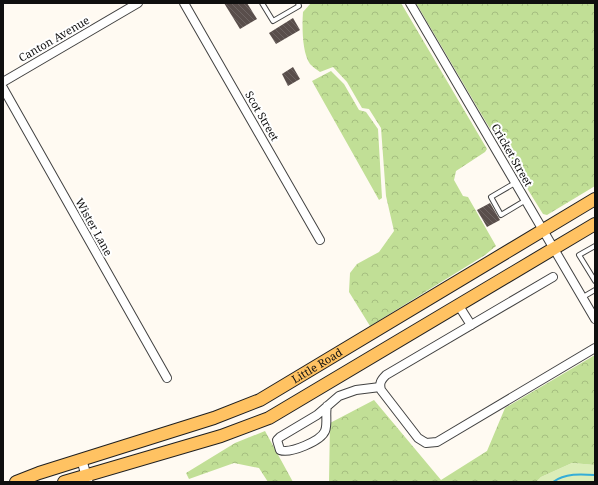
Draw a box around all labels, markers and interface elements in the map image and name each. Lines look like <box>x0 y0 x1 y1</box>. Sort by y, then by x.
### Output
street label: Canton Avenue <box>16 12 92 65</box>
street label: Scot Street <box>242 88 283 143</box>
street label: Cricket Street <box>488 121 537 189</box>
street label: Wister Lane <box>72 195 117 258</box>
street label: Little Road <box>288 344 345 386</box>

